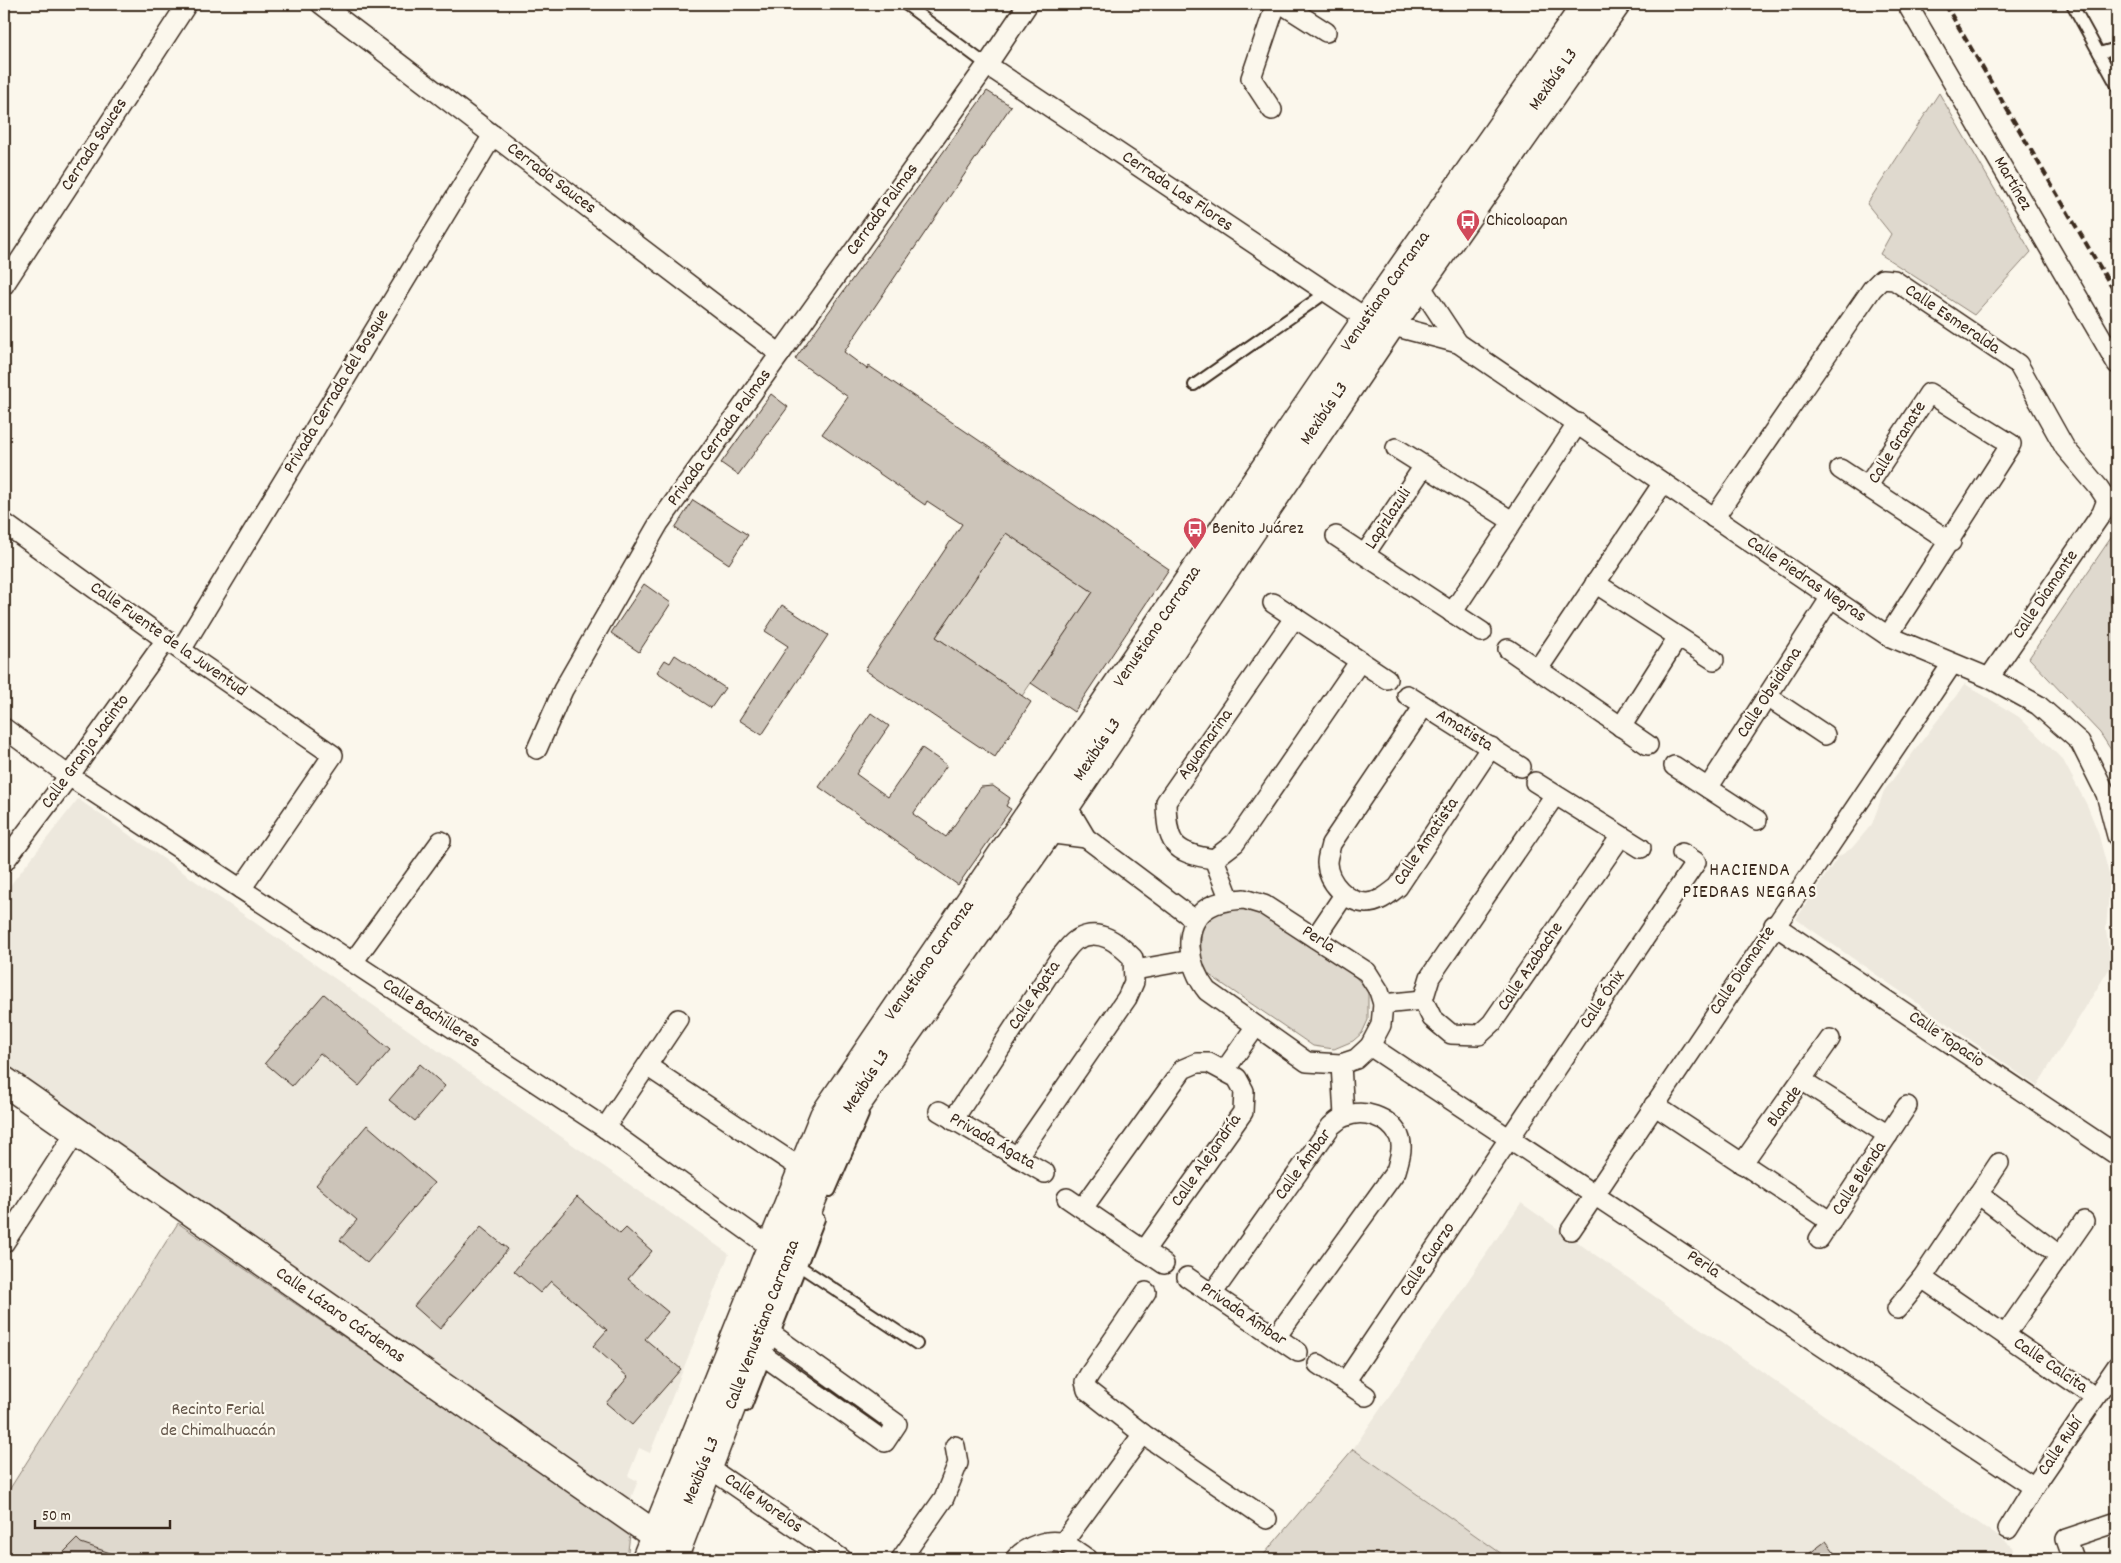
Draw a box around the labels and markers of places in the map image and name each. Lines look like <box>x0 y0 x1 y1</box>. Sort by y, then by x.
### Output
bus stop icon: Chicoloapan <box>1455 208 1481 242</box>
place label: Chicoloapan <box>1486 209 1567 234</box>
bus stop icon: Benito Juárez <box>1182 516 1208 550</box>
place label: Benito Juárez <box>1212 517 1304 542</box>

